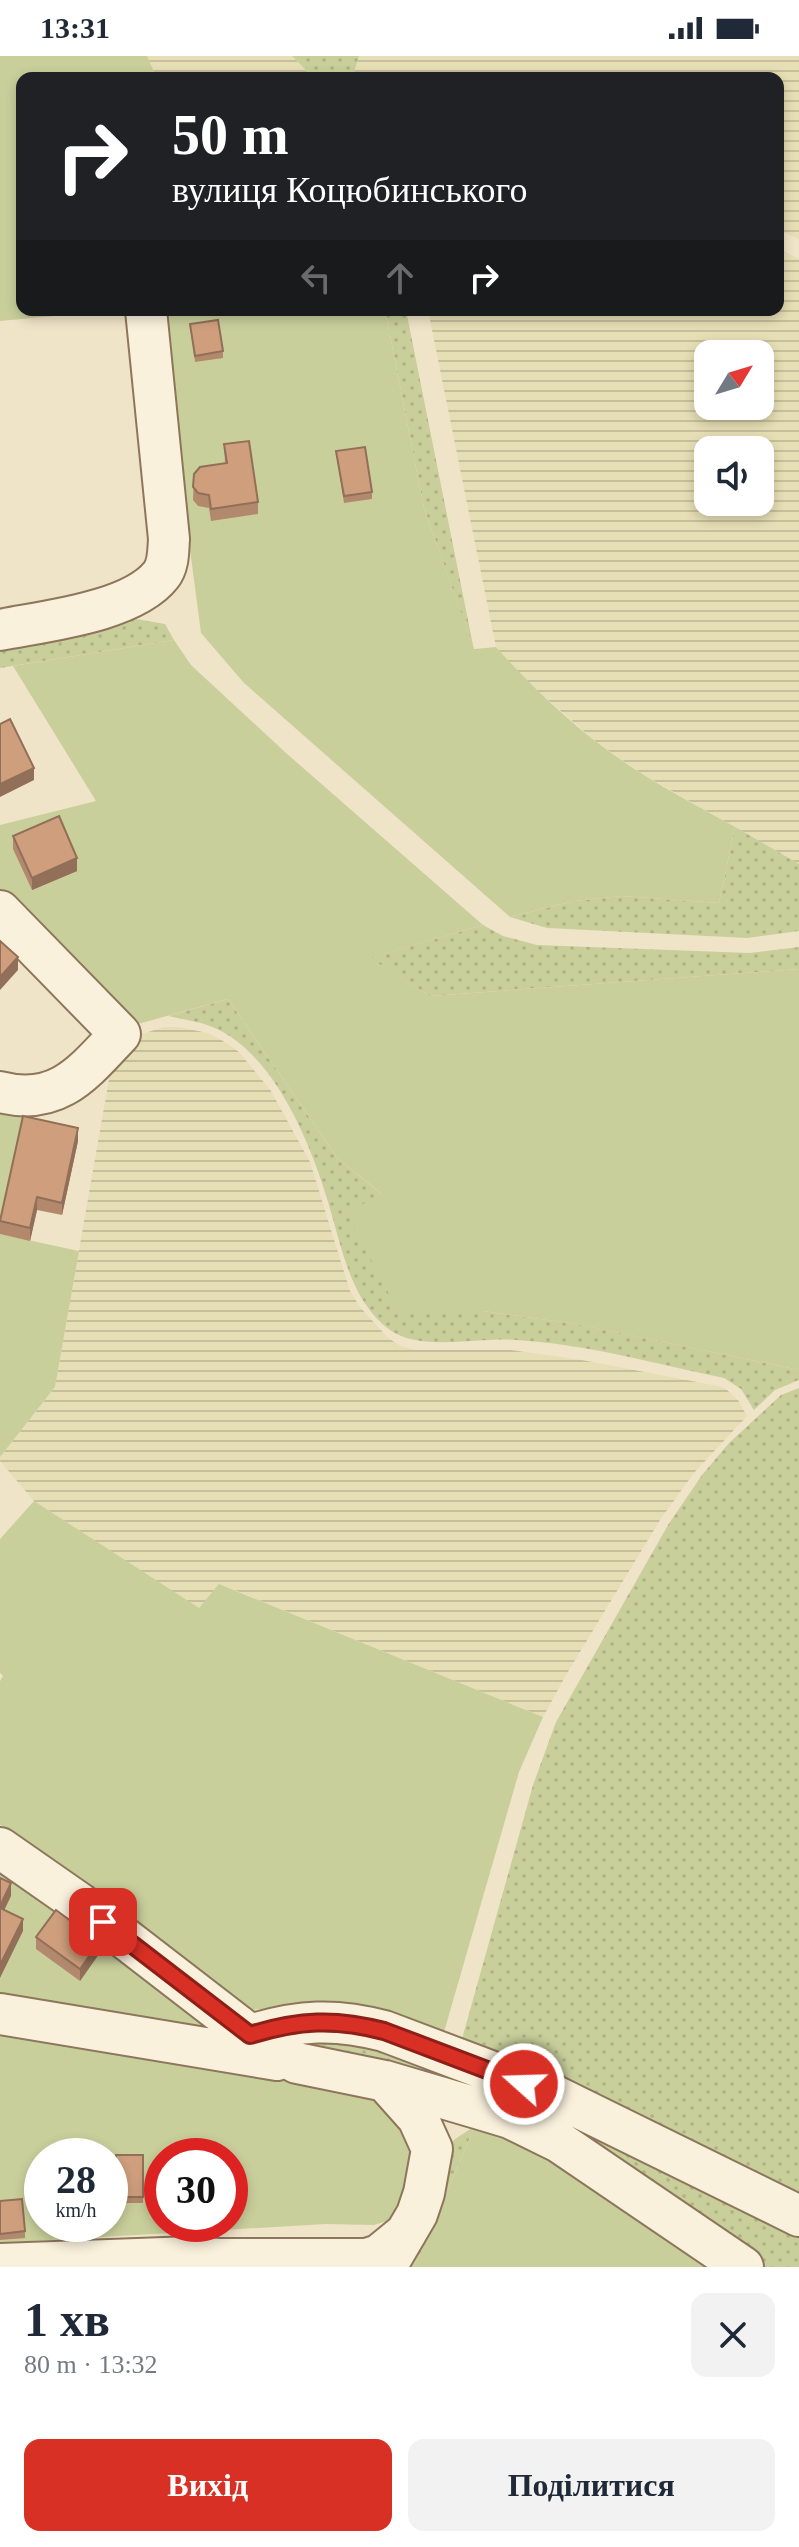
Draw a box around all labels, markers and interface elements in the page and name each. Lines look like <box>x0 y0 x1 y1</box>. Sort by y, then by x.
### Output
text: 13:31 <box>40 11 110 44</box>
icon: right <box>40 104 144 208</box>
text: 50 m <box>172 104 289 166</box>
text: вулиця Коцюбинського <box>172 170 527 210</box>
icon: left <box>294 256 338 300</box>
icon: ahead <box>378 256 422 300</box>
icon: right <box>462 256 506 300</box>
north arrow <box>694 340 774 420</box>
map controls <box>694 340 774 516</box>
button: sound <box>694 436 774 516</box>
pin <box>69 1888 137 1956</box>
icon: arrive <box>81 1900 125 1944</box>
position arrow <box>482 2042 566 2126</box>
speed limit sign: 30 <box>144 2138 248 2242</box>
text: 28 <box>56 2157 96 2202</box>
text: km/h <box>55 2199 97 2221</box>
text: 1 хв <box>24 2293 110 2346</box>
button: close <box>691 2293 775 2377</box>
text: 80 m · 13:32 <box>24 2350 158 2379</box>
button: Вихід <box>24 2439 392 2531</box>
button: Поділитися <box>408 2439 775 2531</box>

